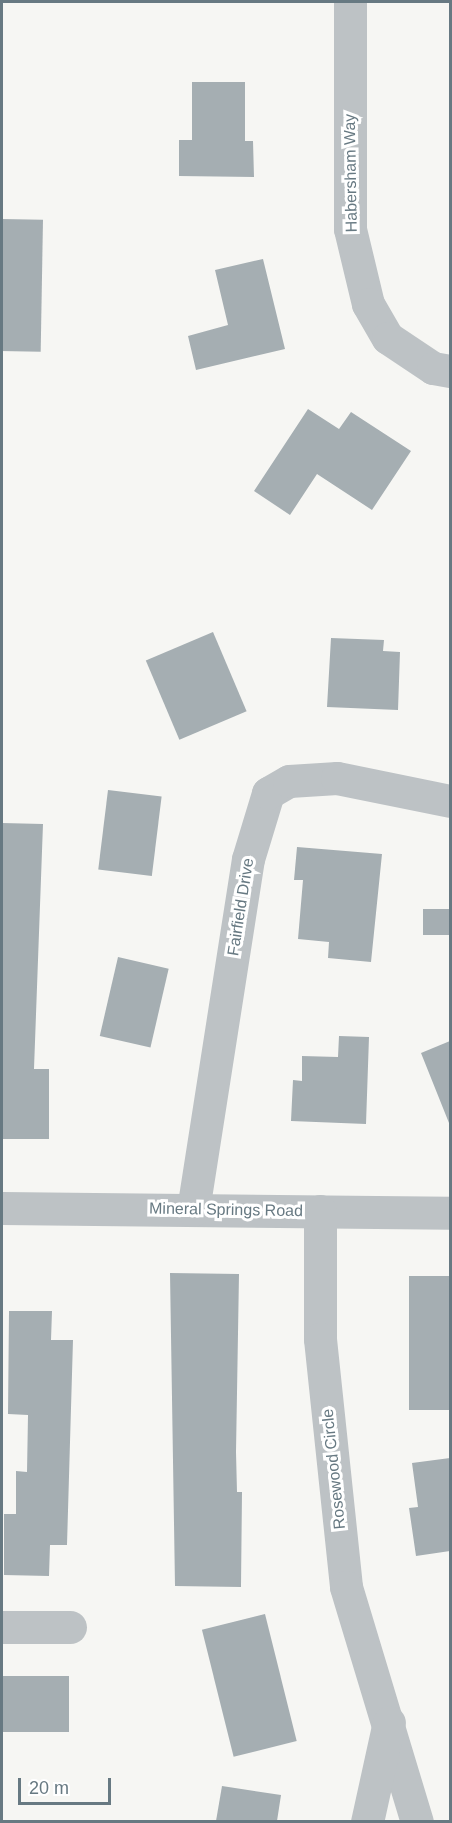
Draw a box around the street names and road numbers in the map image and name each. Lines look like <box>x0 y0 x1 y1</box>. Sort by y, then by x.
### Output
street label: Habersham Way <box>340 114 362 232</box>
street label: Fairfield Drive <box>224 857 258 957</box>
street label: Mineral Springs Road <box>149 1199 303 1221</box>
street label: Rosewood Circle <box>318 1408 350 1530</box>

